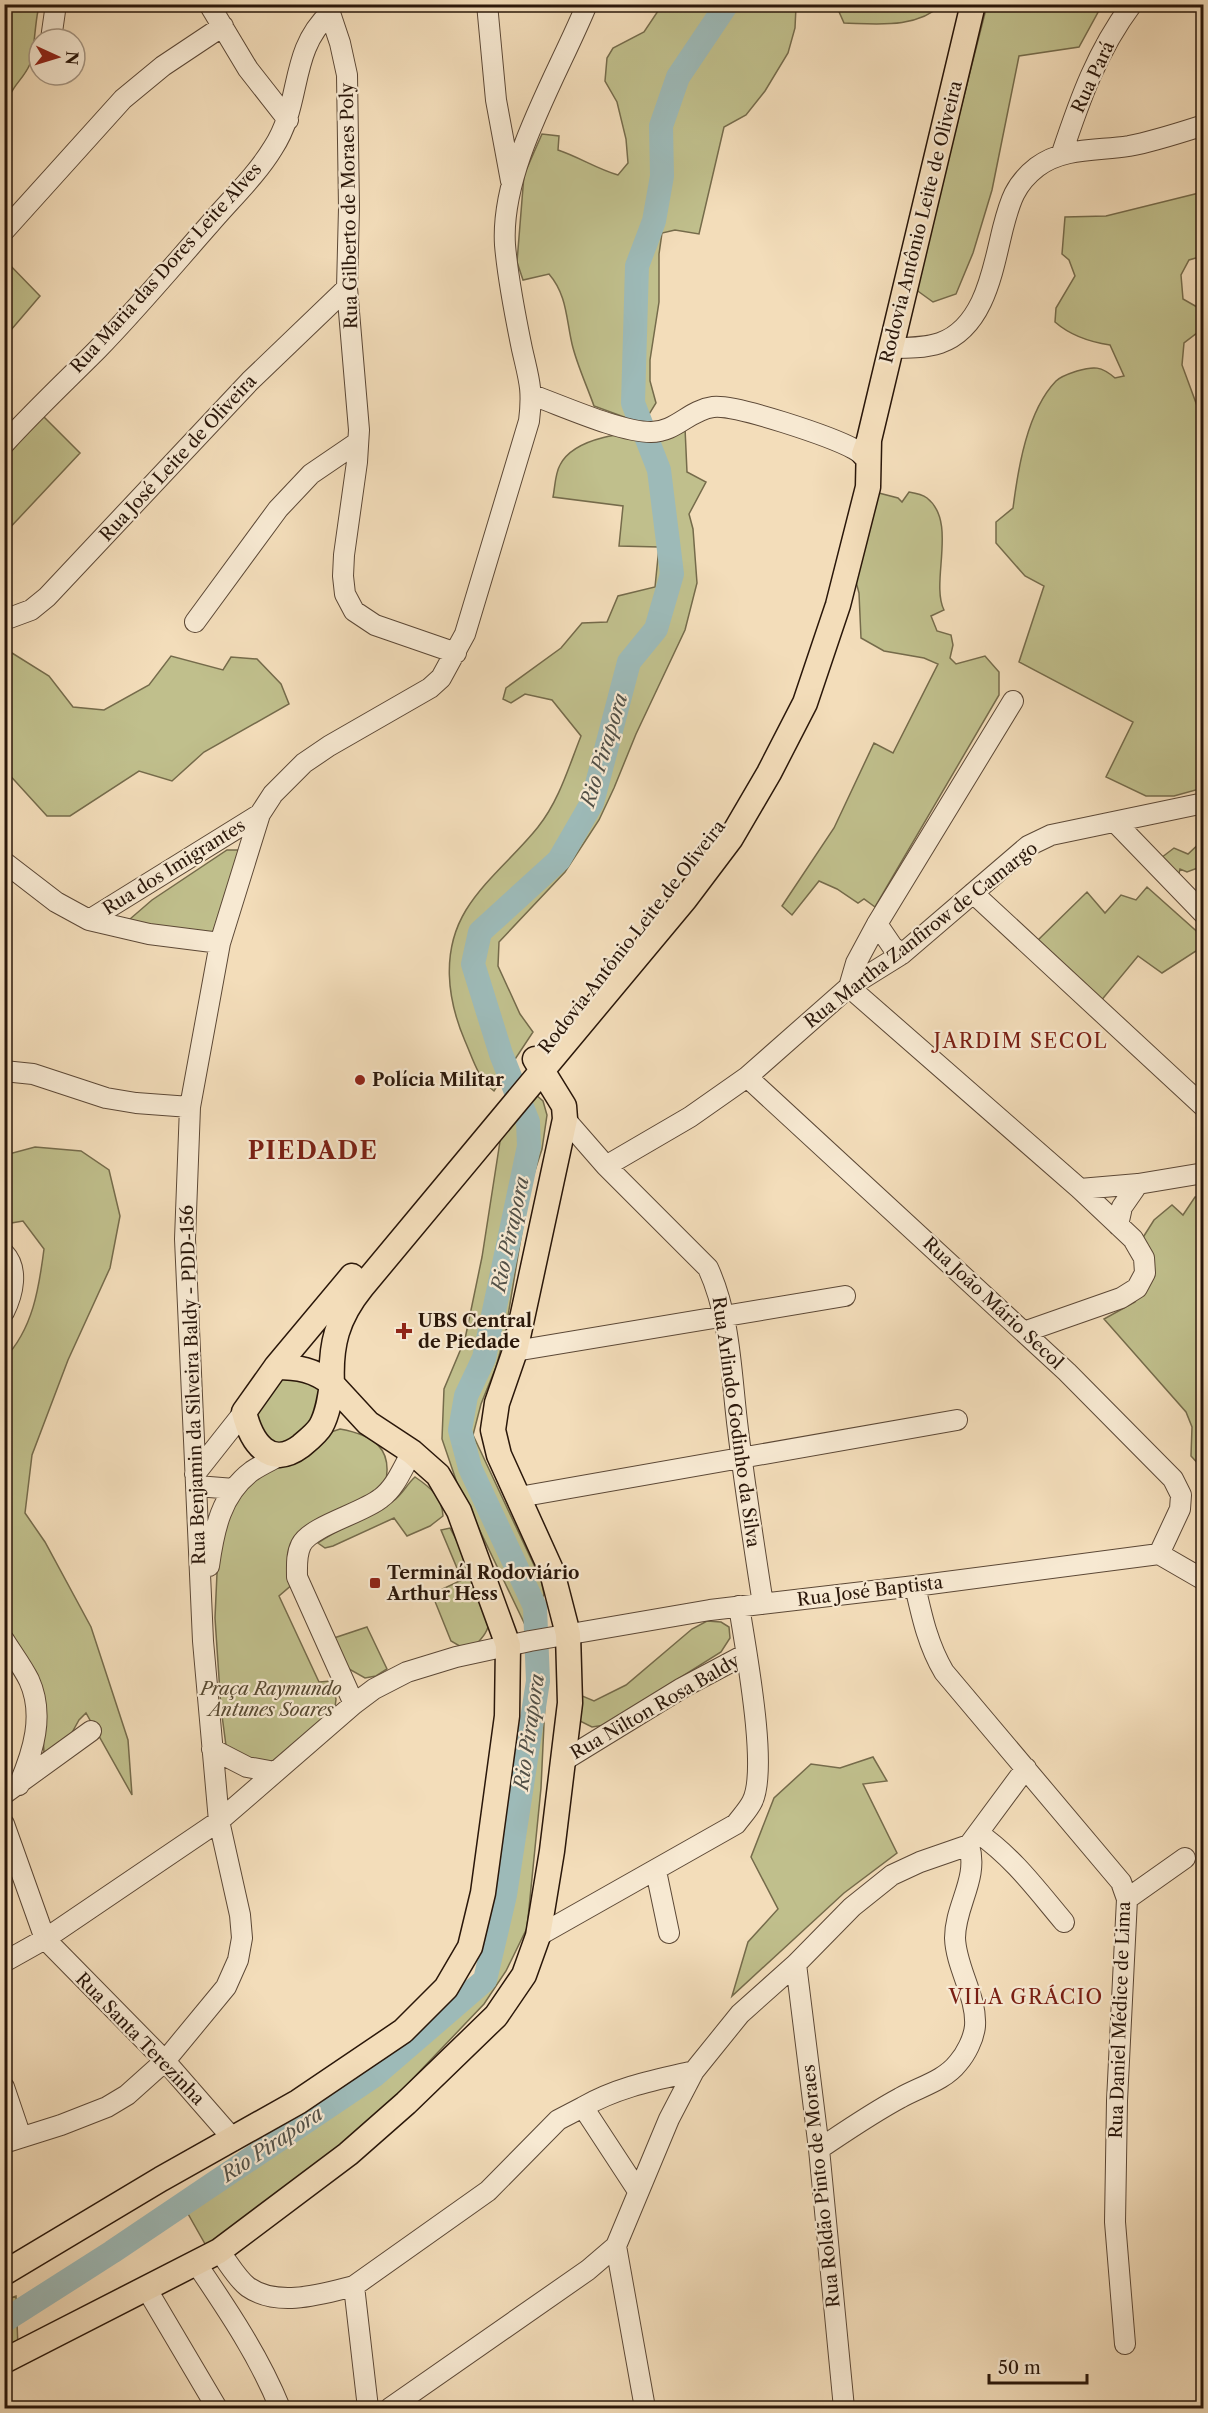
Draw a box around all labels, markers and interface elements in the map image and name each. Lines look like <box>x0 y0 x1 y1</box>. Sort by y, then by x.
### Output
north arrow <box>27 27 87 87</box>
street label: Rua Pará <box>1067 37 1119 116</box>
text: N <box>61 50 82 66</box>
street label: Rodovia Antônio Leite de Oliveira <box>875 78 967 366</box>
street label: Rua Gilberto de Moraes Poly <box>336 82 362 329</box>
street label: Rua Maria das Dores Leite Alves <box>66 158 266 378</box>
street label: Rua José Leite de Oliveira <box>95 370 261 546</box>
water label: Rio Pirapora <box>575 690 633 812</box>
street label: Rua dos Imigrantes <box>99 814 249 920</box>
street label: Rodovia Antônio Leite de Oliveira <box>534 815 730 1058</box>
street label: Rua Martha Zanfirow de Camargo <box>800 837 1042 1033</box>
district label: JARDIM SECOL <box>931 1029 1108 1053</box>
place label: Polícia Militar <box>372 1069 504 1091</box>
marker: Polícia Militar <box>353 1073 367 1087</box>
district label: PIEDADE <box>248 1136 378 1165</box>
water label: Rio Pirapora <box>486 1174 534 1296</box>
street label: Rua Benjamin da Silveira Baldy - PDD-156 <box>176 1205 210 1565</box>
street label: Rua João Mário Secol <box>918 1232 1068 1374</box>
street label: Rua Arlindo Godinho da Silva <box>708 1295 765 1549</box>
place label: UBS Central de Piedade <box>418 1310 532 1353</box>
marker: UBS Central de Piedade <box>395 1322 413 1340</box>
place label: Terminál Rodoviário Arthur Hess <box>386 1562 580 1605</box>
street label: Rua José Baptista <box>796 1571 945 1611</box>
marker: Terminál Rodoviário Arthur Hess <box>368 1576 382 1590</box>
street label: Rua Nilton Rosa Baldy <box>567 1649 744 1764</box>
water label: Rio Pirapora <box>509 1672 549 1794</box>
park label: Praça Raymundo Antunes Soares <box>198 1678 342 1721</box>
street label: Rua Daniel Médice de Lima <box>1105 1901 1135 2139</box>
street label: Rua Santa Terezinha <box>71 1968 209 2110</box>
district label: VILA GRÁCIO <box>947 1984 1104 2009</box>
street label: Rua Roldão Pinto de Moraes <box>797 2063 845 2309</box>
water label: Rio Pirapora <box>215 2101 327 2188</box>
scale bar <box>989 2347 1086 2385</box>
text: 50 m <box>998 2357 1041 2379</box>

